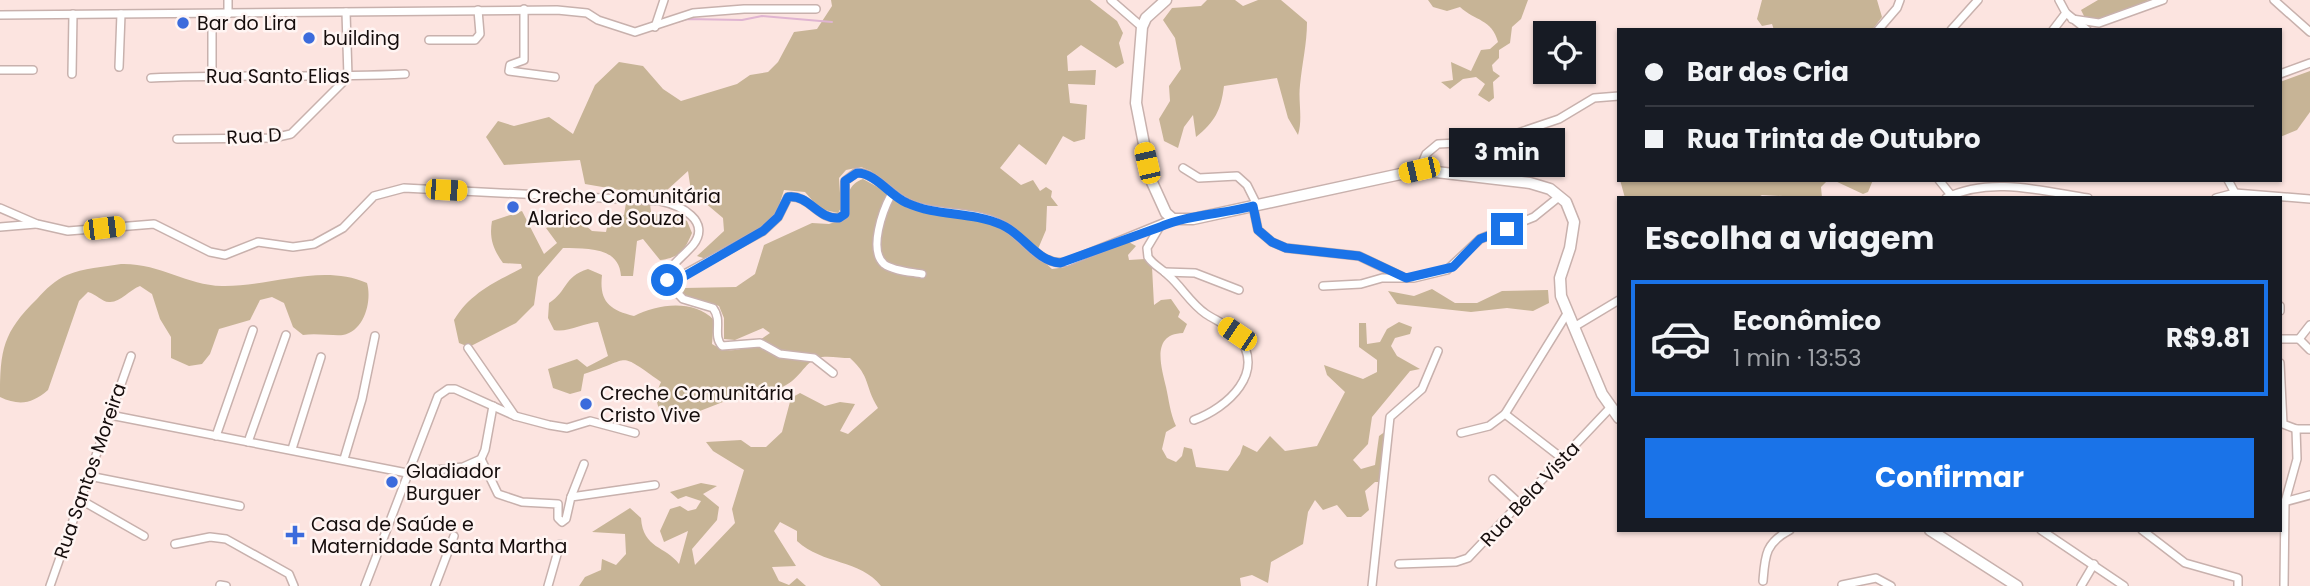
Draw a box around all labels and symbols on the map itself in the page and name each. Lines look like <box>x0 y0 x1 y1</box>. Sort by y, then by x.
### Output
place label: Bar do Lira <box>197 10 297 37</box>
marker: Bar do Lira <box>175 15 191 31</box>
place label: building <box>323 25 400 52</box>
marker: building <box>301 30 317 46</box>
street label: Rua Santo Elias <box>206 63 350 90</box>
street label: Rua D <box>226 121 282 151</box>
callout: 3 min <box>1449 128 1565 176</box>
car <box>1133 140 1162 186</box>
car <box>1397 155 1442 185</box>
car <box>425 178 468 202</box>
place label: Creche Comunitária Alarico de Souza <box>527 183 721 232</box>
marker: Creche Comunitária Alarico de Souza <box>505 199 521 215</box>
route end <box>1491 213 1523 245</box>
car <box>82 215 127 241</box>
route start <box>651 264 683 296</box>
car <box>1214 314 1261 354</box>
street label: Rua Santos Moreira <box>47 380 133 562</box>
place label: Creche Comunitária Cristo Vive <box>600 380 794 429</box>
marker: Creche Comunitária Cristo Vive <box>578 396 594 412</box>
street label: Rua Bela Vista <box>1474 435 1586 553</box>
place label: Gladiador Burguer <box>406 458 501 507</box>
marker: Gladiador Burguer <box>384 474 400 490</box>
place label: Casa de Saúde e Maternidade Santa Martha <box>311 511 567 560</box>
marker: Casa de Saúde e Maternidade Santa Martha <box>285 525 305 545</box>

